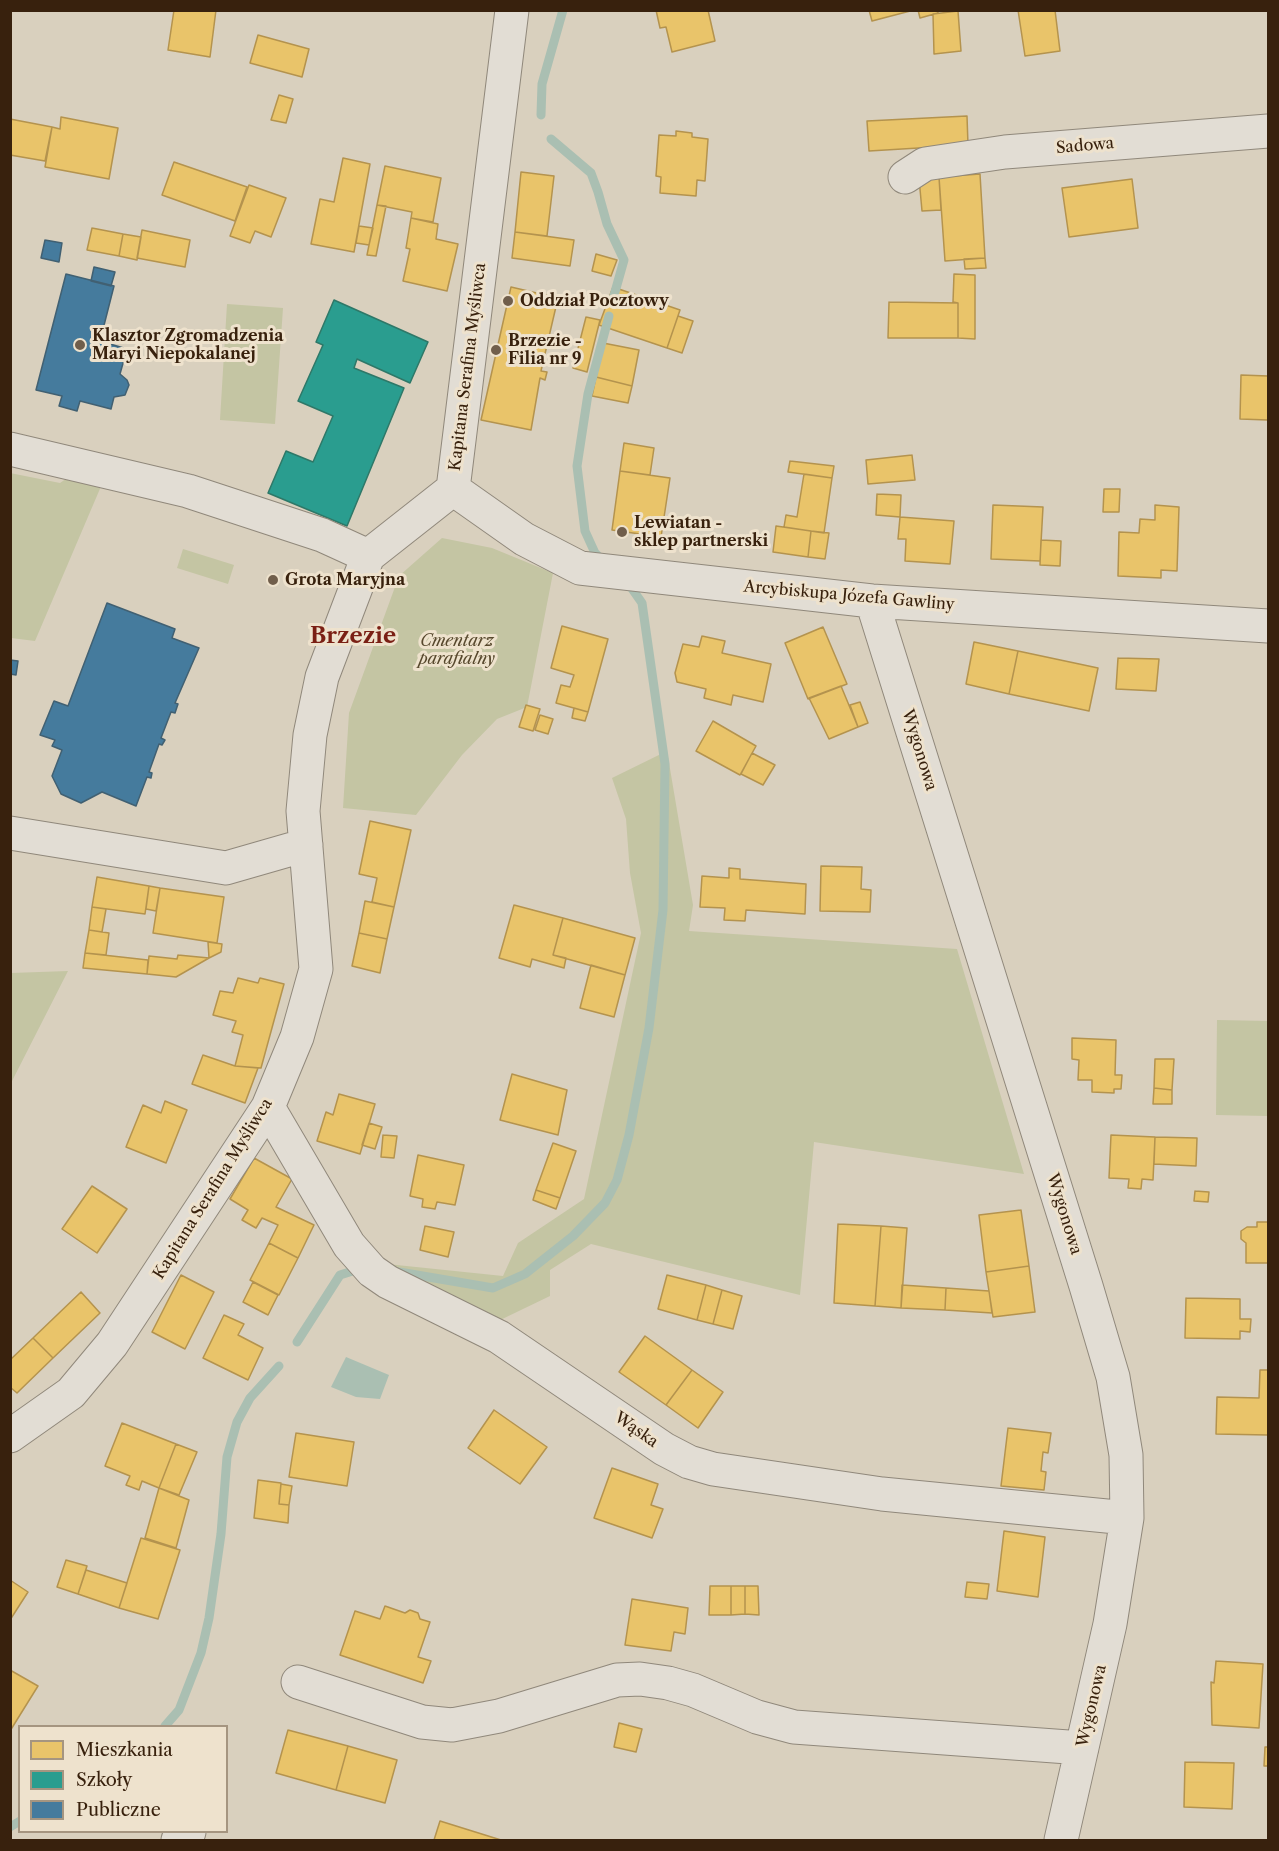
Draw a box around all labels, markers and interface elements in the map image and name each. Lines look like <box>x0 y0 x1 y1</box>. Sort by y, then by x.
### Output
street label: Sadowa <box>1055 134 1115 158</box>
street label: Kapitana Serafina Myśliwca <box>446 262 490 472</box>
place label: Oddział Pocztowy <box>520 291 669 311</box>
marker: Oddział Pocztowy <box>501 294 515 308</box>
place label: Klasztor Zgromadzenia Maryi Niepokalanej <box>92 326 284 364</box>
place label: Brzezie - Filia nr 9 <box>508 331 582 369</box>
marker: Klasztor Zgromadzenia Maryi Niepokalanej <box>73 338 87 352</box>
marker: Brzezie - Filia nr 9 <box>489 343 503 357</box>
place label: Lewiatan - sklep partnerski <box>634 513 768 551</box>
marker: Lewiatan - sklep partnerski <box>615 525 629 539</box>
place label: Grota Maryjna <box>285 570 405 590</box>
marker: Grota Maryjna <box>266 573 280 587</box>
street label: Arcybiskupa Józefa Gawliny <box>743 577 955 615</box>
district label: Brzezie <box>310 624 396 650</box>
park label: Cmentarz parafialny <box>419 631 495 669</box>
street label: Wygonowa <box>898 707 940 793</box>
street label: Kapitana Serafina Myśliwca <box>149 1095 277 1283</box>
street label: Wygonowa <box>1043 1171 1085 1257</box>
street label: Wąska <box>610 1408 662 1452</box>
street label: Wygonowa <box>1073 1663 1111 1749</box>
legend <box>18 1725 228 1833</box>
text: Mieszkania <box>76 1739 173 1761</box>
text: Szkoły <box>76 1769 132 1791</box>
text: Publiczne <box>76 1799 161 1821</box>

